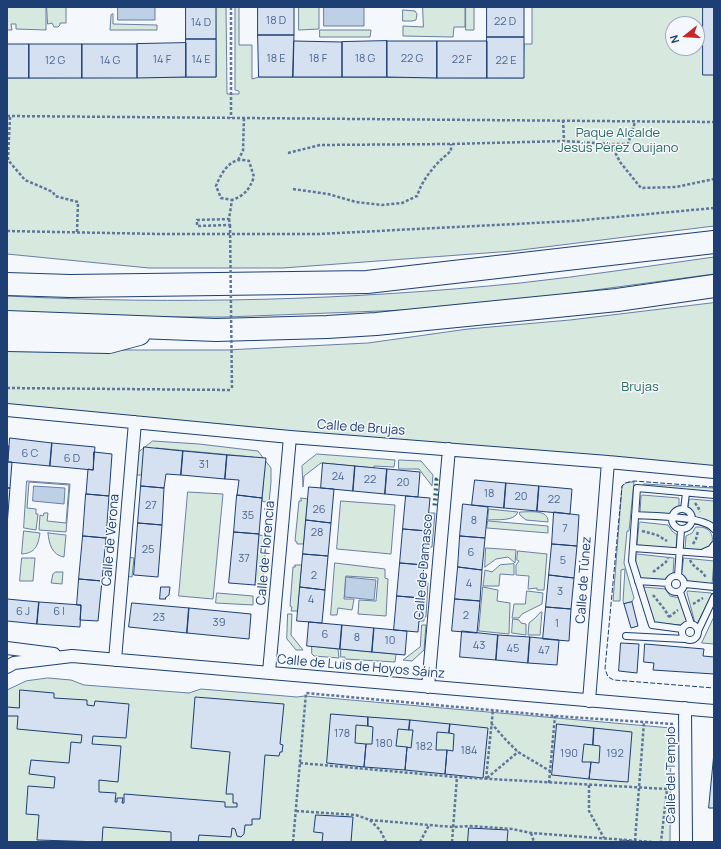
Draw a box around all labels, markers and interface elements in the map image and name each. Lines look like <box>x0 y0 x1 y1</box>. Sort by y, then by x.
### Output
house number: 18 D <box>266 14 286 28</box>
house number: 22 D <box>494 15 516 29</box>
house number: 14 D <box>191 16 211 30</box>
north arrow <box>665 16 705 56</box>
text: N <box>666 33 682 45</box>
house number: 18 E <box>266 52 286 66</box>
house number: 18 F <box>309 52 327 66</box>
house number: 18 G <box>355 52 375 66</box>
house number: 22 G <box>401 52 423 66</box>
house number: 14 F <box>153 53 171 67</box>
house number: 14 E <box>191 53 211 67</box>
house number: 22 F <box>452 53 472 67</box>
house number: 12 G <box>45 54 65 68</box>
house number: 14 G <box>100 54 120 68</box>
house number: 22 E <box>495 54 517 68</box>
park label: Paque Alcalde Jesús Pérez Quijano <box>558 125 678 156</box>
park label: Brujas <box>621 379 659 395</box>
street label: Calle de Brujas <box>316 417 406 439</box>
house number: 6 C <box>22 447 38 461</box>
house number: 6 D <box>64 452 80 466</box>
house number: 31 <box>199 458 209 472</box>
house number: 24 <box>332 470 344 484</box>
house number: 22 <box>364 473 376 487</box>
house number: 20 <box>397 476 409 490</box>
house number: 18 <box>484 487 494 501</box>
house number: 20 <box>515 490 527 504</box>
street label: Calle de Verona <box>99 493 123 587</box>
house number: 22 <box>548 493 560 507</box>
house number: 27 <box>145 499 157 513</box>
street label: Calle de Florencia <box>254 500 278 606</box>
house number: 26 <box>312 503 326 517</box>
house number: 35 <box>242 509 254 523</box>
street label: Calle de Damasco <box>412 513 436 621</box>
house number: 8 <box>471 514 477 528</box>
house number: 7 <box>562 522 568 536</box>
house number: 28 <box>311 526 323 540</box>
street label: Calle de Túnez <box>573 536 595 624</box>
house number: 25 <box>142 543 154 557</box>
house number: 6 <box>468 546 474 560</box>
house number: 37 <box>238 552 250 566</box>
house number: 5 <box>560 554 566 568</box>
house number: 2 <box>311 569 317 583</box>
house number: 4 <box>466 577 472 591</box>
house number: 3 <box>557 585 563 599</box>
house number: 4 <box>308 593 314 607</box>
house number: 6 J <box>16 605 30 619</box>
house number: 6 I <box>53 605 65 619</box>
house number: 2 <box>463 609 469 623</box>
house number: 23 <box>153 611 165 625</box>
house number: 39 <box>213 616 225 630</box>
house number: 1 <box>555 617 559 631</box>
house number: 6 <box>322 628 328 642</box>
house number: 8 <box>354 631 360 645</box>
house number: 10 <box>385 634 395 648</box>
house number: 43 <box>473 639 485 653</box>
house number: 45 <box>507 642 519 656</box>
house number: 47 <box>538 644 550 658</box>
street label: Calle de Luis de Hoyos Sáinz <box>277 652 445 682</box>
street label: Calle del Templo <box>663 726 679 824</box>
house number: 178 <box>334 727 350 741</box>
house number: 180 <box>375 737 393 751</box>
house number: 182 <box>416 740 432 754</box>
house number: 184 <box>460 744 478 758</box>
house number: 190 <box>560 747 578 761</box>
house number: 192 <box>606 747 624 761</box>

